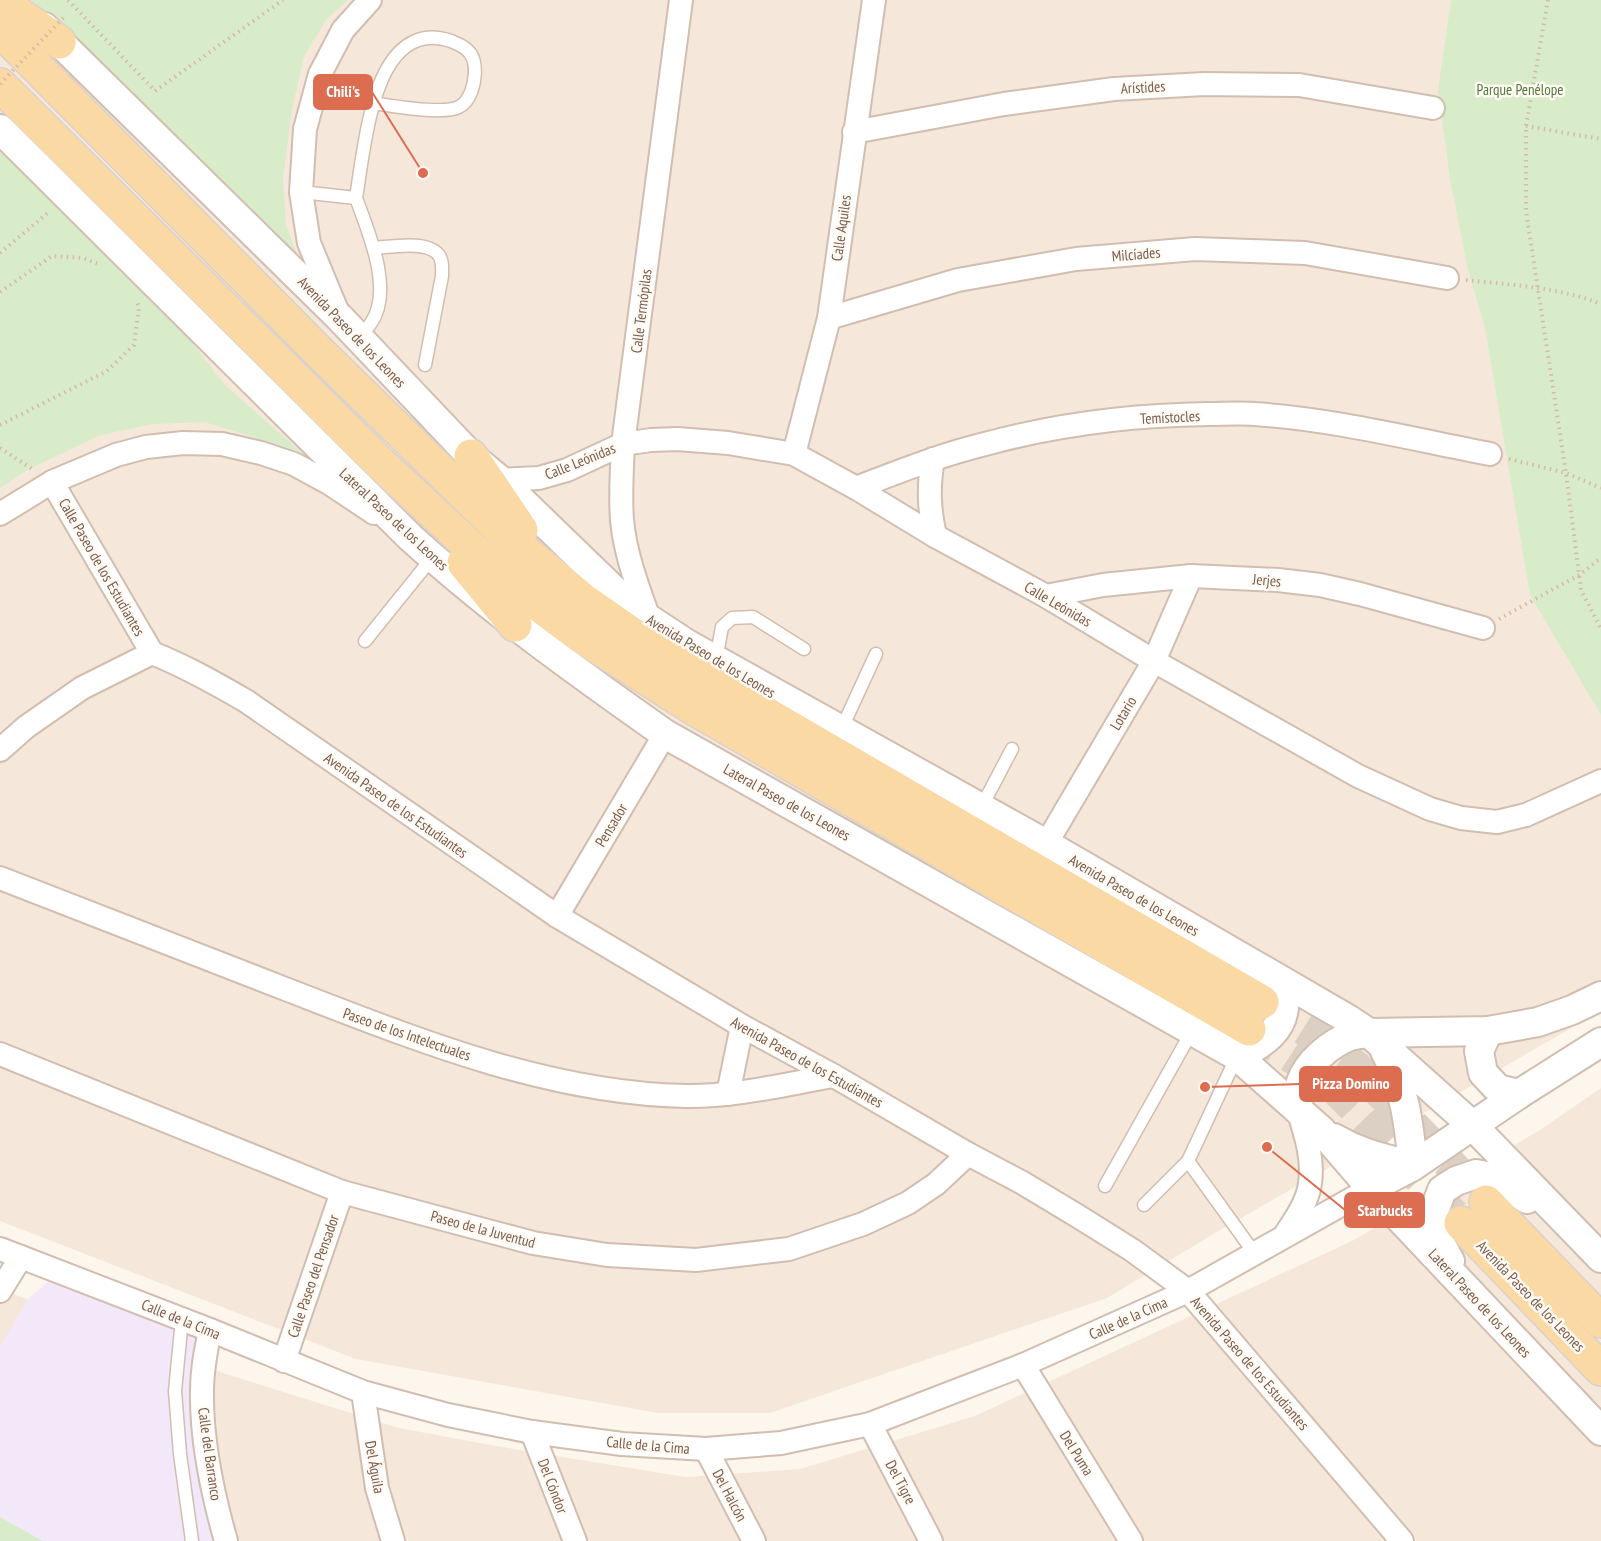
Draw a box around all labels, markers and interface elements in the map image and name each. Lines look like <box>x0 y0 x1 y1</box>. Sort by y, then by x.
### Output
callout: Chili's <box>314 75 372 109</box>
street label: Arístides <box>1120 76 1166 98</box>
park label: Parque Penélope <box>1477 80 1563 99</box>
text: Chili's <box>326 81 360 101</box>
street label: Calle Aquiles <box>827 194 855 262</box>
street label: Milcíades <box>1111 242 1161 266</box>
street label: Calle Termópilas <box>626 268 656 354</box>
street label: Avenida Paseo de los Leones <box>294 272 410 392</box>
street label: Temístocles <box>1140 406 1200 428</box>
street label: Calle Leónidas <box>542 438 618 484</box>
street label: Lateral Paseo de los Leones <box>336 464 452 574</box>
street label: Calle Paseo de los Estudiantes <box>55 495 149 639</box>
street label: Jerjes <box>1251 569 1282 591</box>
street label: Calle Leónidas <box>1021 577 1095 631</box>
street label: Avenida Paseo de los Leones <box>643 610 779 702</box>
street label: Lotario <box>1106 693 1140 733</box>
street label: Avenida Paseo de los Estudiantes <box>320 748 472 862</box>
street label: Lateral Paseo de los Leones <box>720 759 854 845</box>
street label: Pensador <box>591 799 632 850</box>
street label: Avenida Paseo de los Leones <box>1065 850 1203 940</box>
street label: Paseo de los Intelectuales <box>341 1003 473 1065</box>
street label: Avenida Paseo de los Estudiantes <box>728 1012 886 1112</box>
callout: Pizza Domino <box>1300 1067 1401 1101</box>
text: Pizza Domino <box>1312 1073 1390 1093</box>
callout: Starbucks <box>1345 1193 1424 1227</box>
text: Starbucks <box>1358 1200 1413 1220</box>
street label: Paseo de la Juventud <box>429 1206 537 1252</box>
street label: Calle Paseo del Pensador <box>283 1211 343 1340</box>
street label: Avenida Paseo de los Leones <box>1473 1236 1589 1356</box>
street label: Lateral Paseo de los Leones <box>1425 1245 1535 1361</box>
street label: Calle de la Cima <box>1086 1292 1170 1344</box>
street label: Avenida Paseo de los Estudiantes <box>1187 1292 1313 1434</box>
street label: Calle de la Cima <box>139 1295 223 1343</box>
street label: Calle del Barranco <box>194 1406 226 1502</box>
street label: Del Puma <box>1056 1427 1098 1479</box>
street label: Calle de la Cima <box>606 1432 690 1458</box>
street label: Del Águila <box>361 1439 389 1495</box>
street label: Del Cóndor <box>534 1456 572 1517</box>
street label: Del Tigre <box>882 1457 920 1507</box>
street label: Del Halcón <box>708 1466 752 1524</box>

